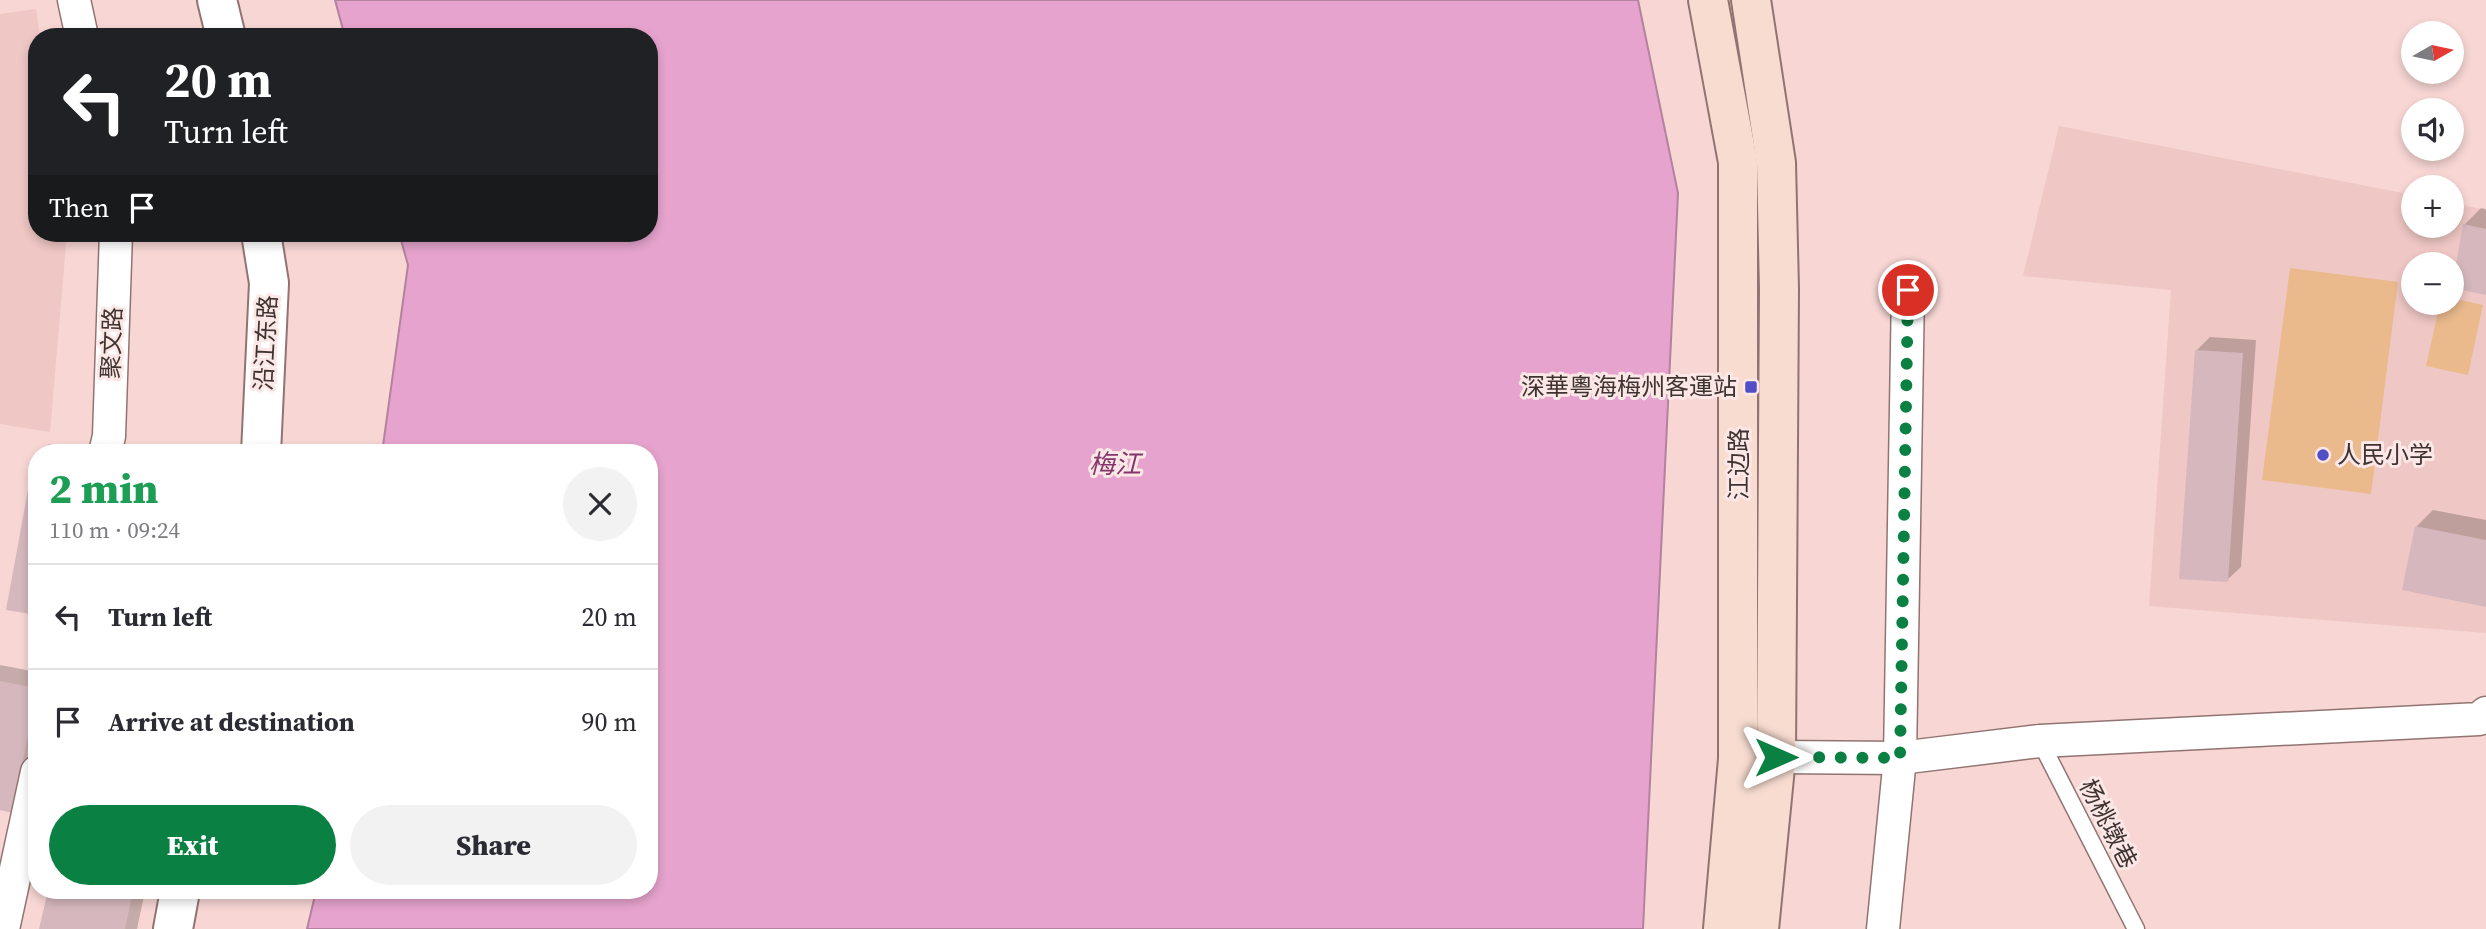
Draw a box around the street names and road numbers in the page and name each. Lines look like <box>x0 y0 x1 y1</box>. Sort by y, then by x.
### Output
street label: 沿江东路 <box>247 294 284 392</box>
street label: 聚文路 <box>94 306 129 380</box>
street label: 江边路 <box>1722 428 1755 500</box>
street label: 杨桃墩巷 <box>2072 774 2145 874</box>

